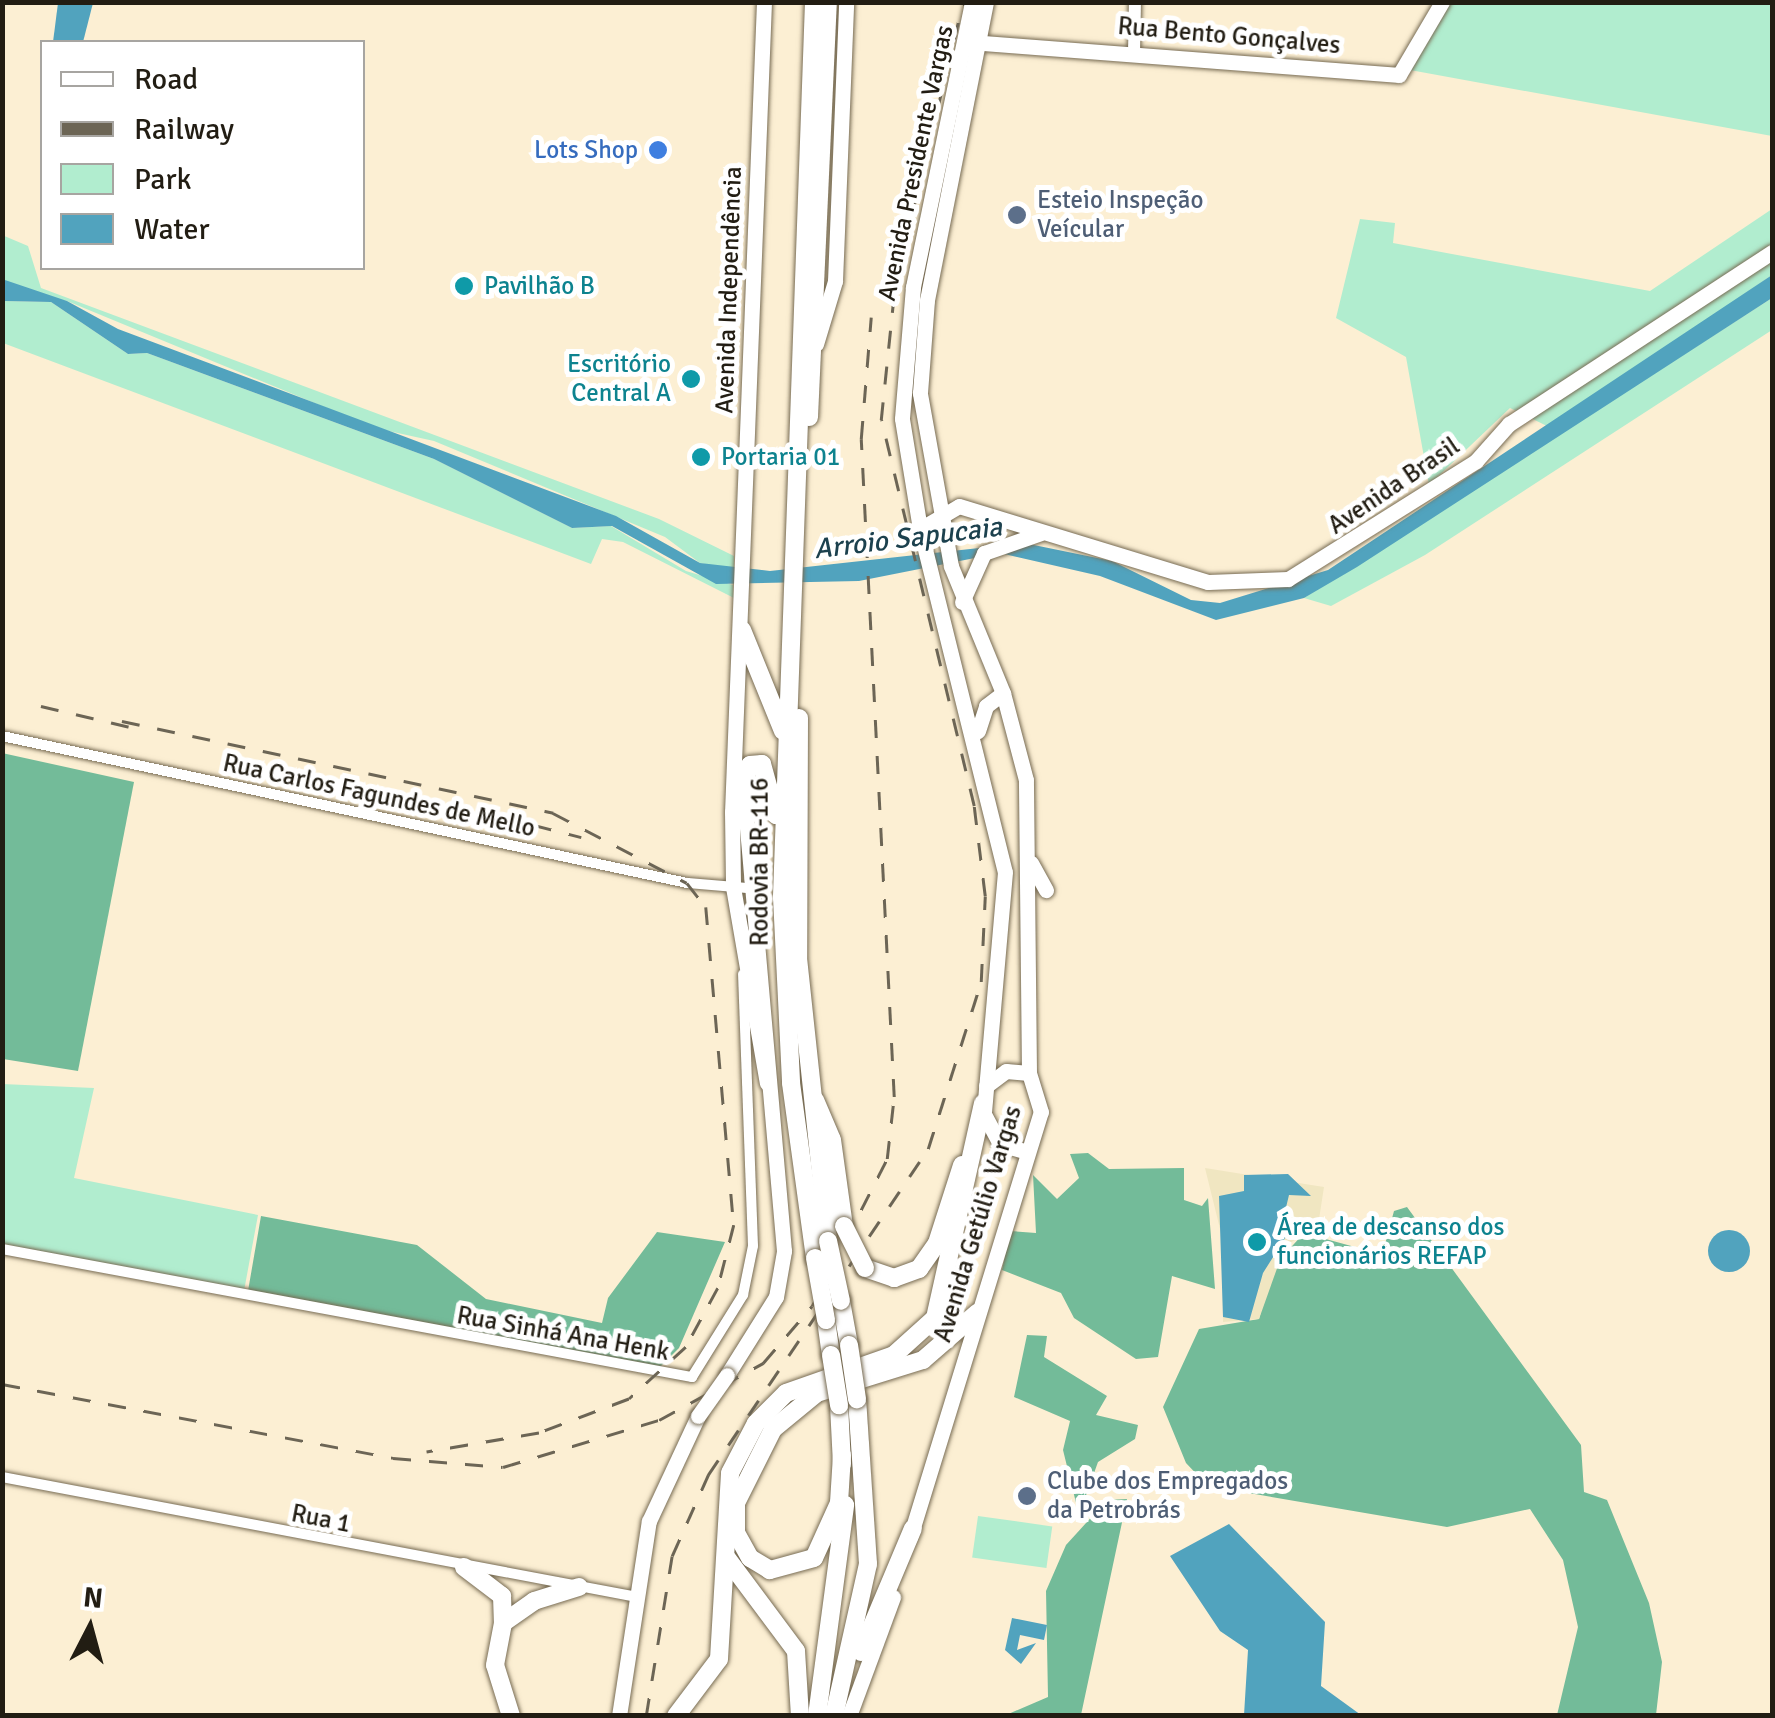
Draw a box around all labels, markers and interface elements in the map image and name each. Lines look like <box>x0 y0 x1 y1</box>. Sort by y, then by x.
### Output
street label: Rua Bento Gonçalves <box>1116 11 1342 61</box>
street label: Avenida Presidente Vargas <box>872 23 960 303</box>
legend <box>40 40 365 270</box>
text: Road <box>134 61 198 98</box>
text: Railway <box>134 111 234 148</box>
place label: Lots Shop <box>534 135 638 165</box>
marker: Lots Shop <box>647 139 669 161</box>
text: Park <box>134 161 192 198</box>
street label: Avenida Independência <box>710 166 748 414</box>
place label: Esteio Inspeção Veícular <box>1037 186 1203 245</box>
marker: Esteio Inspeção Veícular <box>1006 204 1028 226</box>
text: Water <box>134 211 210 248</box>
place label: Pavilhão B <box>484 271 595 301</box>
marker: Pavilhão B <box>453 275 475 297</box>
place label: Escritório Central A <box>567 350 671 409</box>
marker: Escritório Central A <box>680 368 702 390</box>
street label: Avenida Brasil <box>1323 431 1465 541</box>
place label: Portaria 01 <box>721 442 840 472</box>
marker: Portaria 01 <box>690 446 712 468</box>
water label: Arroio Sapucaia <box>812 510 1004 566</box>
street label: Rua Carlos Fagundes de Mello <box>220 748 538 844</box>
street label: Rodovia BR-116 <box>745 778 775 946</box>
street label: Avenida Getúlio Vargas <box>928 1102 1028 1346</box>
place label: Área de descanso dos funcionários REFAP <box>1277 1213 1504 1272</box>
marker: Área de descanso dos funcionários REFAP <box>1246 1231 1268 1253</box>
street label: Rua Sinhá Ana Henk <box>455 1301 671 1367</box>
place label: Clube dos Empregados da Petrobrás <box>1047 1467 1288 1526</box>
marker: Clube dos Empregados da Petrobrás <box>1016 1485 1038 1507</box>
street label: Rua 1 <box>289 1499 353 1539</box>
north arrow <box>40 1578 140 1678</box>
text: N <box>82 1580 105 1616</box>

